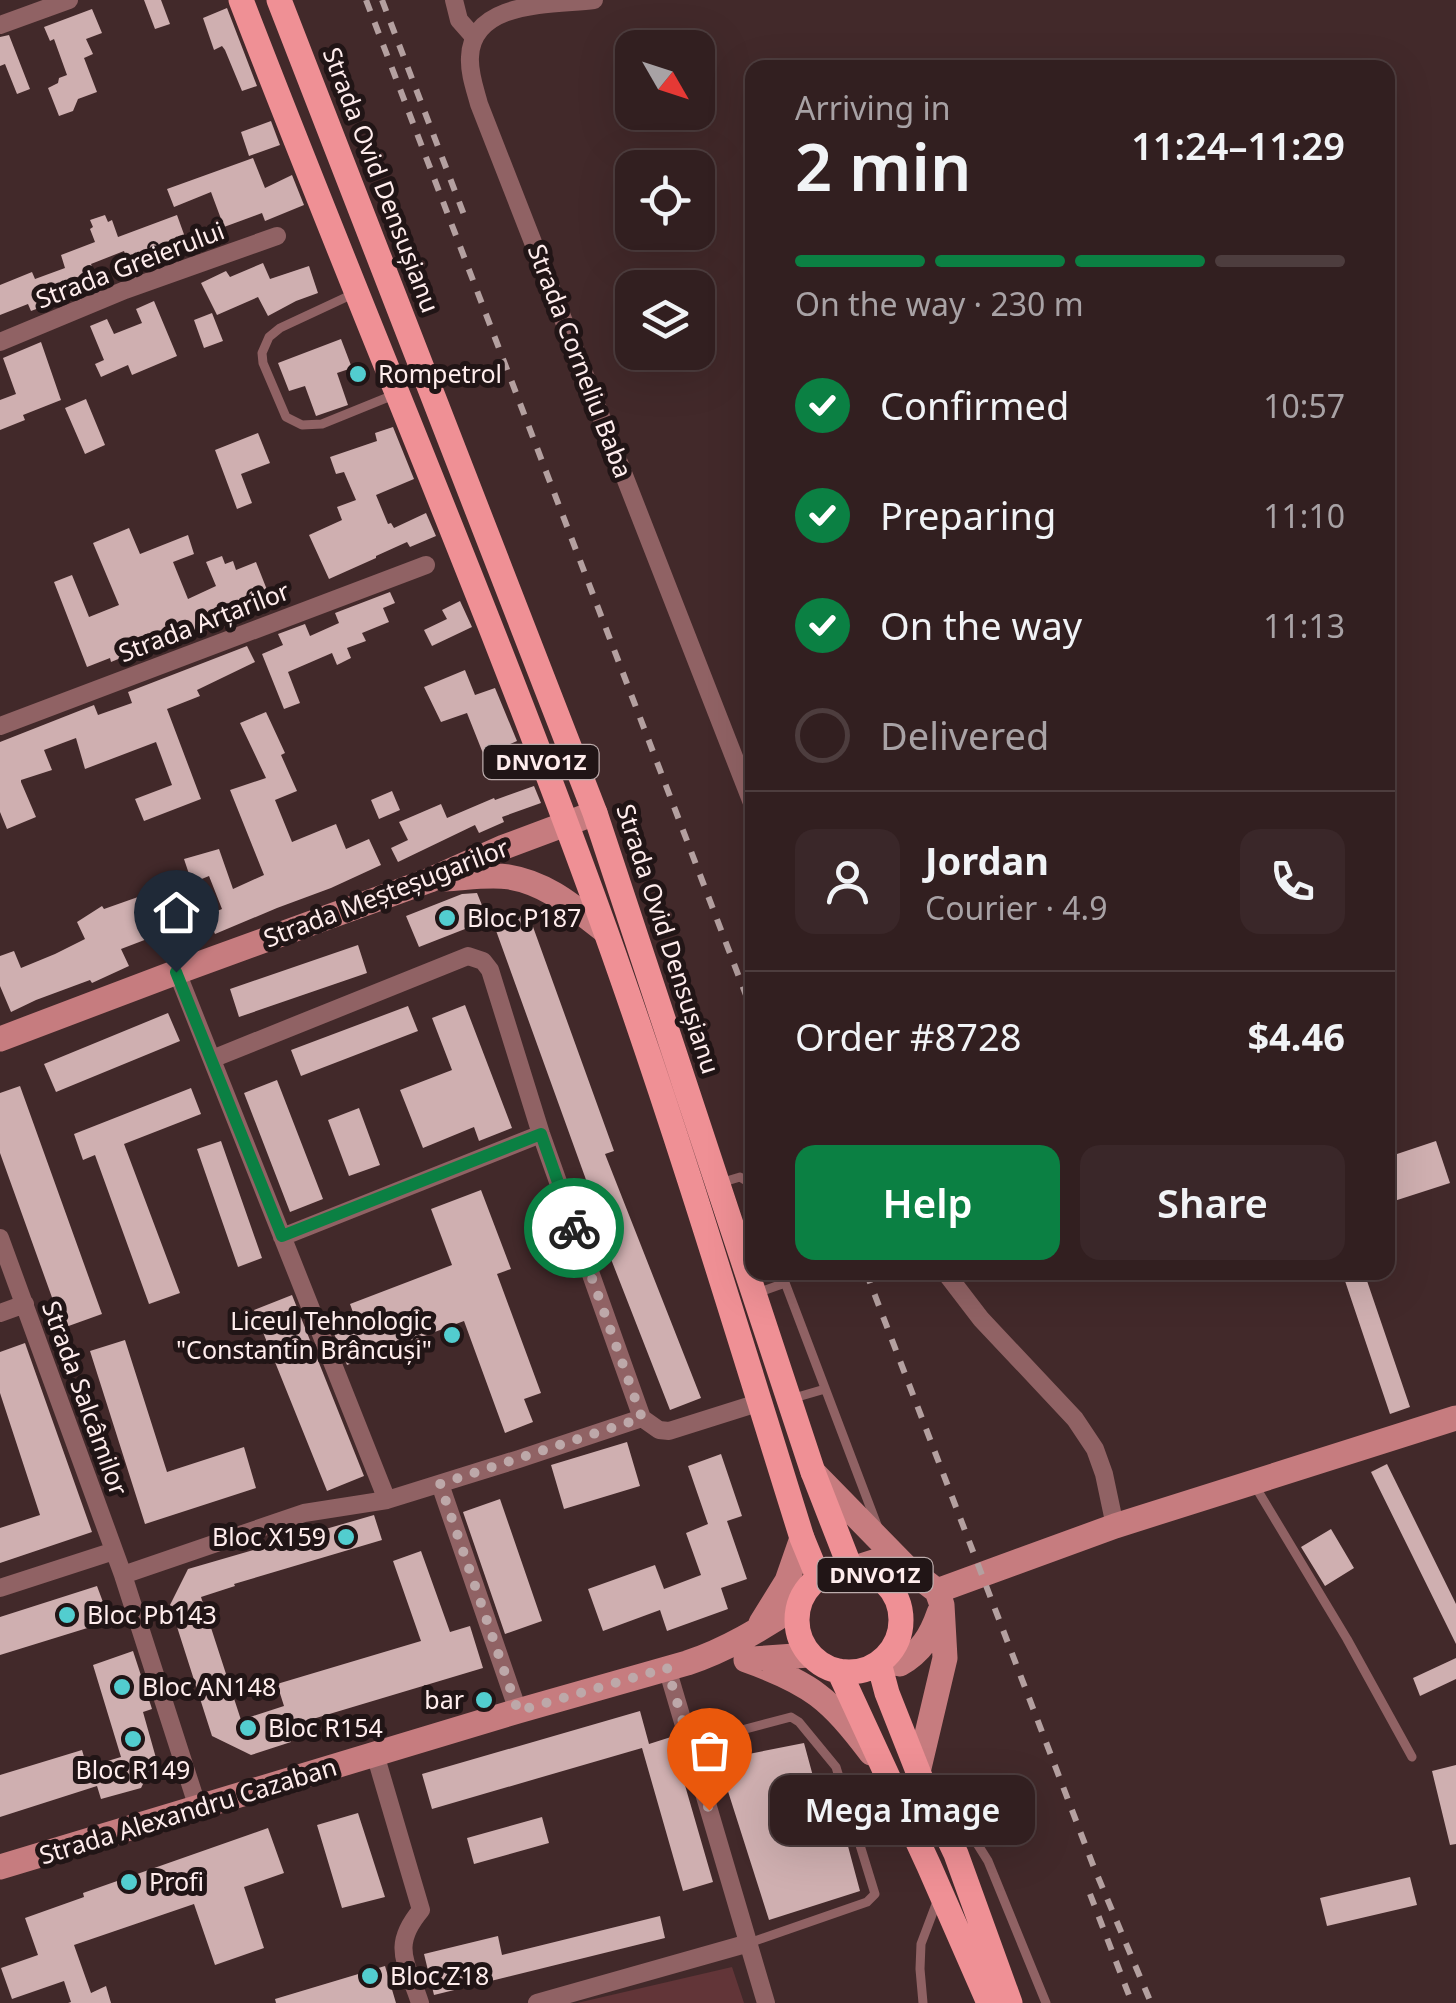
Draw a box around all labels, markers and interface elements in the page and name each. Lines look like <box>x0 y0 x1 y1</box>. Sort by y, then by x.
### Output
north arrow <box>615 30 715 130</box>
map controls <box>615 30 715 370</box>
street label: Strada Ovid Densușianu <box>316 42 448 317</box>
text: Arriving in <box>795 86 950 129</box>
text: 11:24–11:29 <box>1131 119 1345 171</box>
text: 2 min <box>795 122 971 210</box>
button: locate <box>615 150 715 250</box>
street label: Strada Greierului <box>31 212 229 316</box>
street label: Strada Corneliu Baba <box>521 239 641 482</box>
button: layers <box>615 270 715 370</box>
text: On the way · 230 m <box>795 282 1084 325</box>
place label: Rompetrol <box>378 356 502 390</box>
marker: Rompetrol <box>347 363 369 385</box>
icon: check <box>795 378 850 433</box>
text: Confirmed <box>880 379 1069 431</box>
text: 10:57 <box>1263 384 1345 427</box>
icon: check <box>795 488 850 543</box>
text: Preparing <box>880 489 1056 541</box>
text: 11:10 <box>1263 494 1345 537</box>
street label: Strada Arțarilor <box>113 573 294 669</box>
icon: check <box>795 598 850 653</box>
text: On the way <box>880 599 1082 651</box>
text: 11:13 <box>1263 604 1345 647</box>
text: Delivered <box>880 709 1049 761</box>
road number: DNVO1Z <box>484 745 598 779</box>
street label: Strada Ovid Densușianu <box>609 800 729 1078</box>
button: person <box>795 829 900 934</box>
button: phone <box>1240 829 1345 934</box>
street label: Strada Meșteșugarilor <box>258 830 513 955</box>
text: Jordan <box>925 834 1049 886</box>
pin <box>134 870 219 973</box>
icon: home <box>149 885 204 940</box>
text: Courier · 4.9 <box>925 886 1108 929</box>
place label: Bloc P187 <box>467 900 581 934</box>
marker: Bloc P187 <box>436 907 458 929</box>
text: Order #8728 <box>795 1010 1021 1062</box>
text: $4.46 <box>1247 1010 1345 1062</box>
button: Help <box>795 1145 1060 1260</box>
button: Share <box>1080 1145 1345 1260</box>
courier <box>524 1178 624 1278</box>
icon: bike <box>547 1201 602 1256</box>
street label: Strada Salcâmilor <box>35 1296 137 1500</box>
place label: Liceul Tehnologic "Constantin Brâncuși" <box>176 1303 432 1366</box>
marker: Liceul Tehnologic "Constantin Brâncuși" <box>441 1324 463 1346</box>
place label: Bloc X159 <box>212 1519 326 1553</box>
marker: Bloc X159 <box>335 1526 357 1548</box>
road number: DNVO1Z <box>818 1558 932 1592</box>
place label: Bloc Pb143 <box>87 1597 217 1631</box>
marker: Bloc Pb143 <box>56 1604 78 1626</box>
place label: Bloc AN148 <box>142 1669 276 1703</box>
marker: Bloc AN148 <box>111 1676 133 1698</box>
place label: bar <box>424 1682 464 1716</box>
marker: bar <box>473 1689 495 1711</box>
pin <box>667 1708 752 1811</box>
place label: Bloc R154 <box>268 1710 383 1744</box>
marker: Bloc R154 <box>237 1717 259 1739</box>
icon: bag <box>682 1723 737 1778</box>
marker: Bloc R149 <box>122 1728 144 1750</box>
street label: Strada Alexandru Cazaban <box>35 1749 341 1872</box>
place label: Bloc R149 <box>76 1752 190 1786</box>
callout: Mega Image <box>769 1775 1034 1845</box>
text: Mega Image <box>805 1788 1000 1831</box>
place label: Profi <box>149 1864 204 1898</box>
marker: Profi <box>118 1871 140 1893</box>
place label: Bloc Z18 <box>390 1958 489 1992</box>
marker: Bloc Z18 <box>359 1965 381 1987</box>

